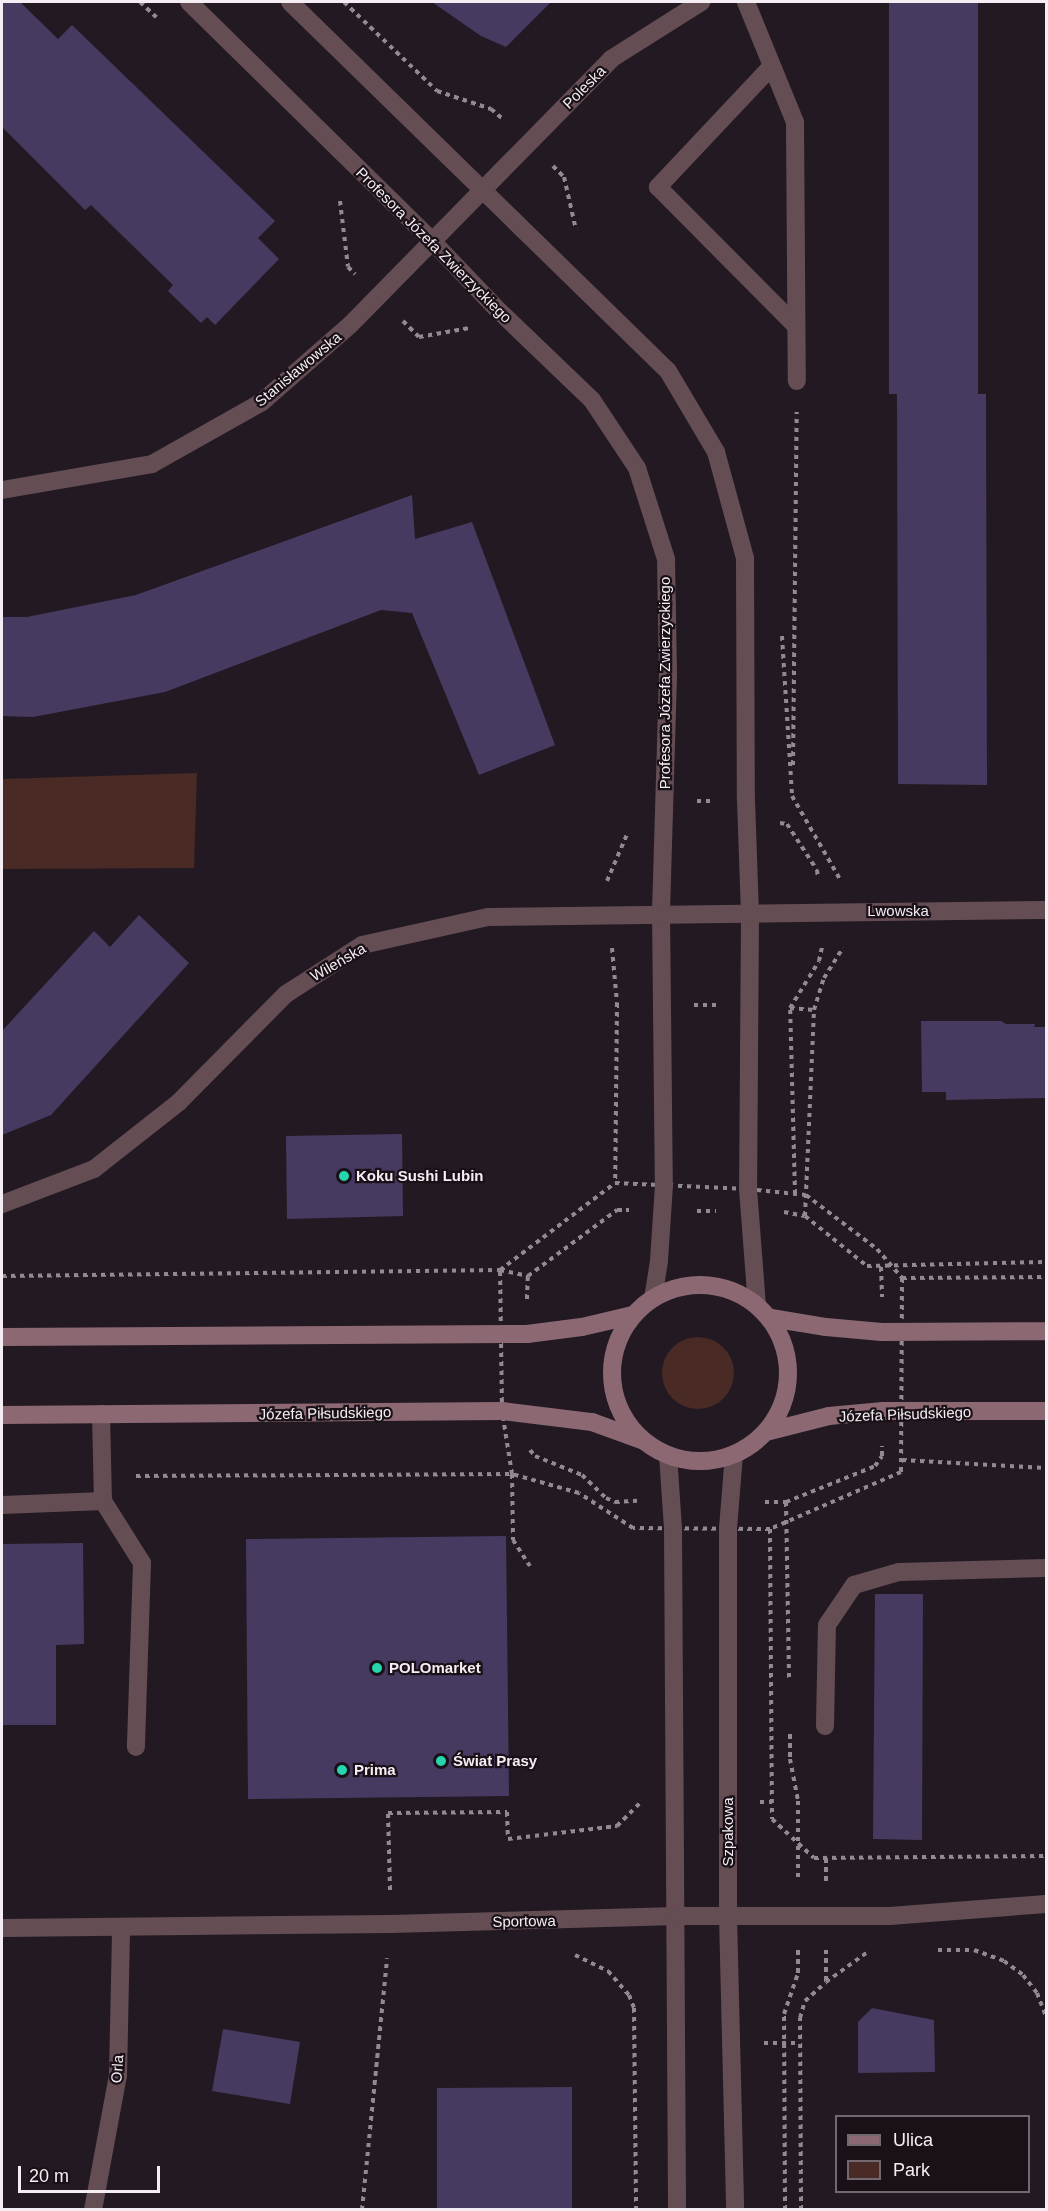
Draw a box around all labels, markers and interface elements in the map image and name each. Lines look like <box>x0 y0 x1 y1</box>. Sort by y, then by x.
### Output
street label: Poleska <box>559 62 609 112</box>
street label: Profesora Józefa Zwierzyckiego <box>352 163 516 327</box>
street label: Stanisławowska <box>251 328 345 410</box>
street label: Profesora Józefa Zwierzyckiego <box>656 577 674 789</box>
street label: Lwowska <box>867 902 929 920</box>
street label: Wileńska <box>307 939 369 985</box>
place label: Koku Sushi Lubin <box>356 1167 483 1185</box>
marker: Koku Sushi Lubin <box>337 1169 351 1183</box>
street label: Józefa Piłsudskiego <box>259 1403 391 1423</box>
street label: Józefa Piłsudskiego <box>838 1403 972 1425</box>
place label: POLOmarket <box>389 1659 481 1677</box>
marker: POLOmarket <box>370 1661 384 1675</box>
place label: Świat Prasy <box>453 1752 537 1770</box>
marker: Świat Prasy <box>434 1754 448 1768</box>
place label: Prima <box>354 1761 396 1779</box>
marker: Prima <box>335 1763 349 1777</box>
street label: Szpakowa <box>719 1797 737 1867</box>
street label: Sportowa <box>492 1911 556 1931</box>
street label: Orla <box>107 2054 127 2084</box>
legend <box>835 2115 1030 2193</box>
text: Ulica <box>893 2130 933 2150</box>
scale bar <box>21 2154 164 2192</box>
text: Park <box>893 2160 930 2180</box>
text: 20 m <box>29 2166 69 2186</box>

